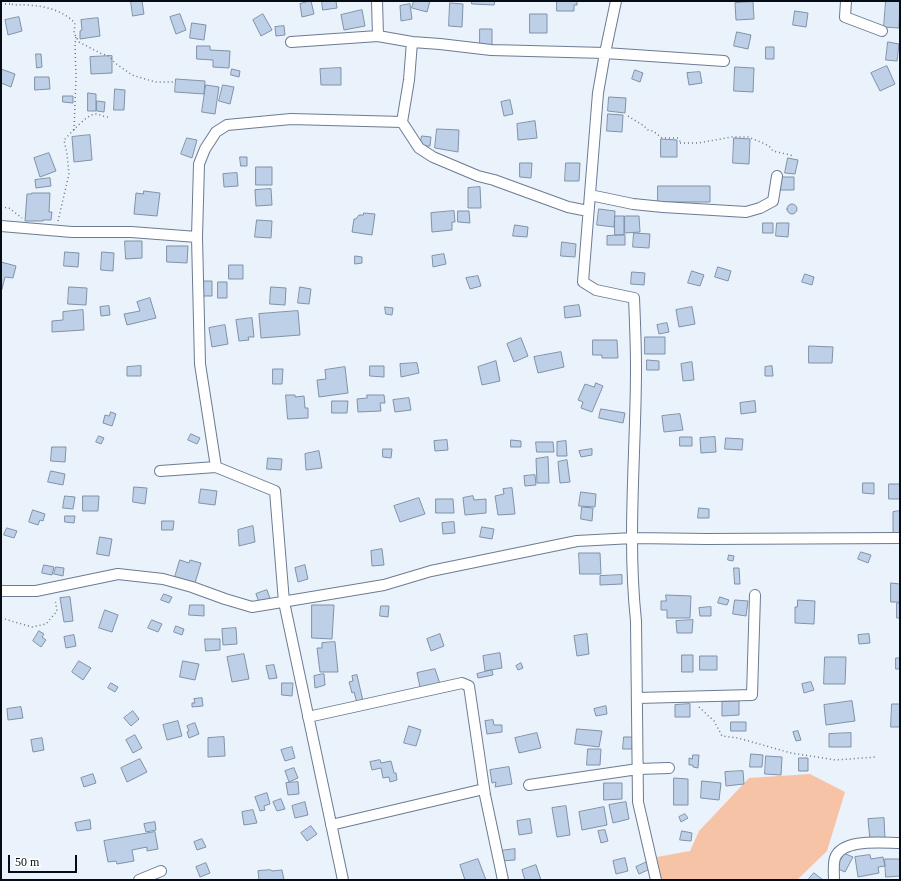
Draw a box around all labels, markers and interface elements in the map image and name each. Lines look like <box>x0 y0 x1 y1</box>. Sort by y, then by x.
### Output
scale bar <box>10 847 79 873</box>
text: 50 m <box>15 855 39 869</box>

